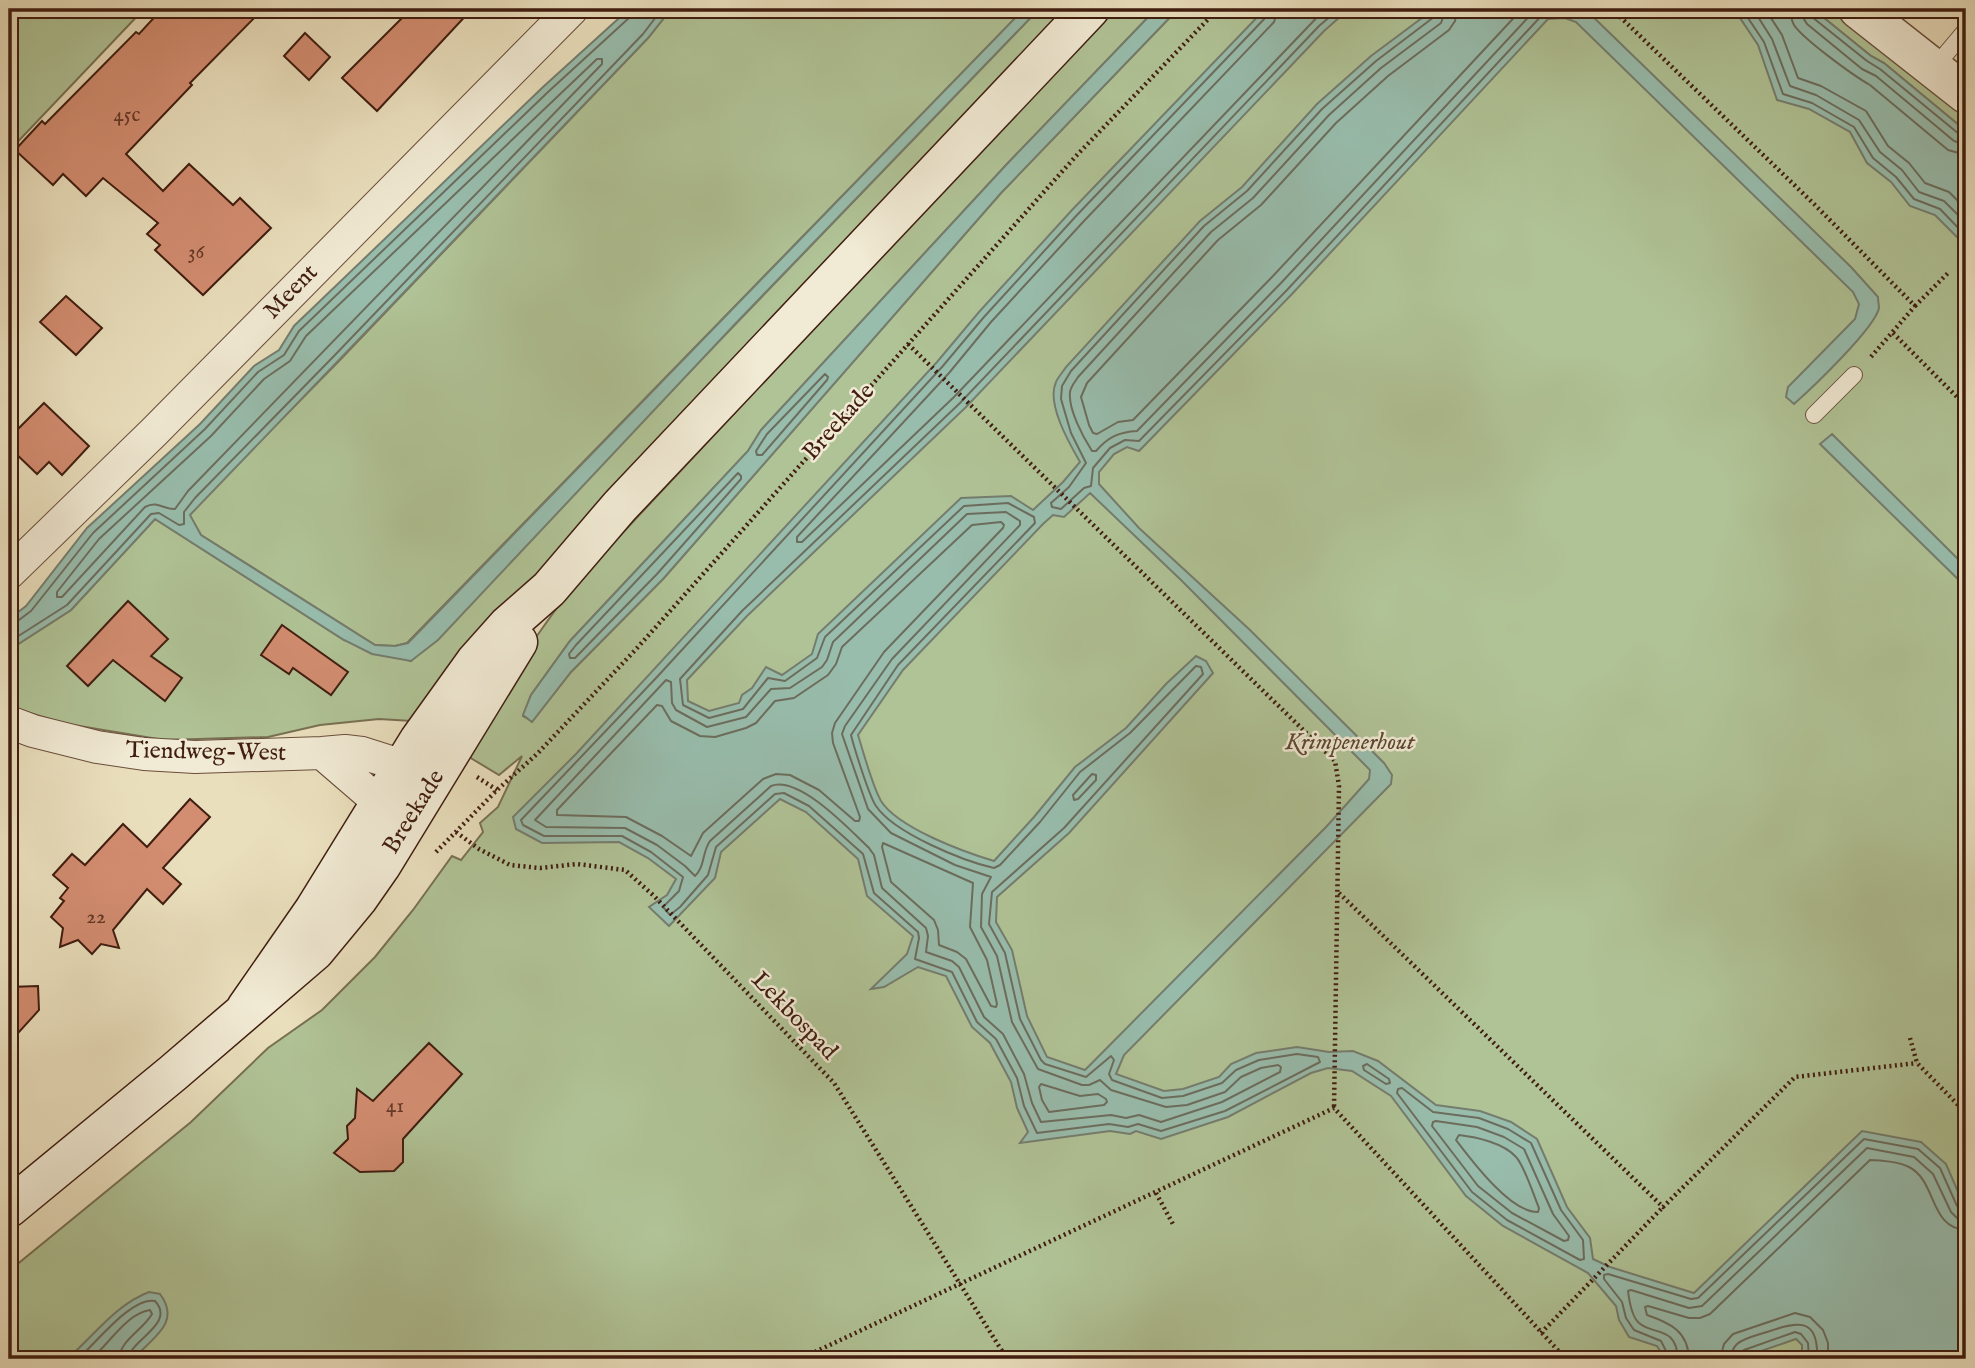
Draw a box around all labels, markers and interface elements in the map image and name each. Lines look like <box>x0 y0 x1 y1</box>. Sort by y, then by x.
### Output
house number: 45c <box>114 102 140 129</box>
house number: 36 <box>188 239 205 266</box>
street label: Meent <box>257 258 325 326</box>
street label: Breekade <box>796 377 882 467</box>
park label: Krimpenerhout <box>1284 727 1416 758</box>
street label: Tiendweg-West <box>126 735 286 769</box>
street label: Breekade <box>376 764 452 860</box>
house number: 22 <box>86 904 106 931</box>
street label: Lekbospad <box>744 965 844 1067</box>
house number: 41 <box>386 1093 404 1120</box>

